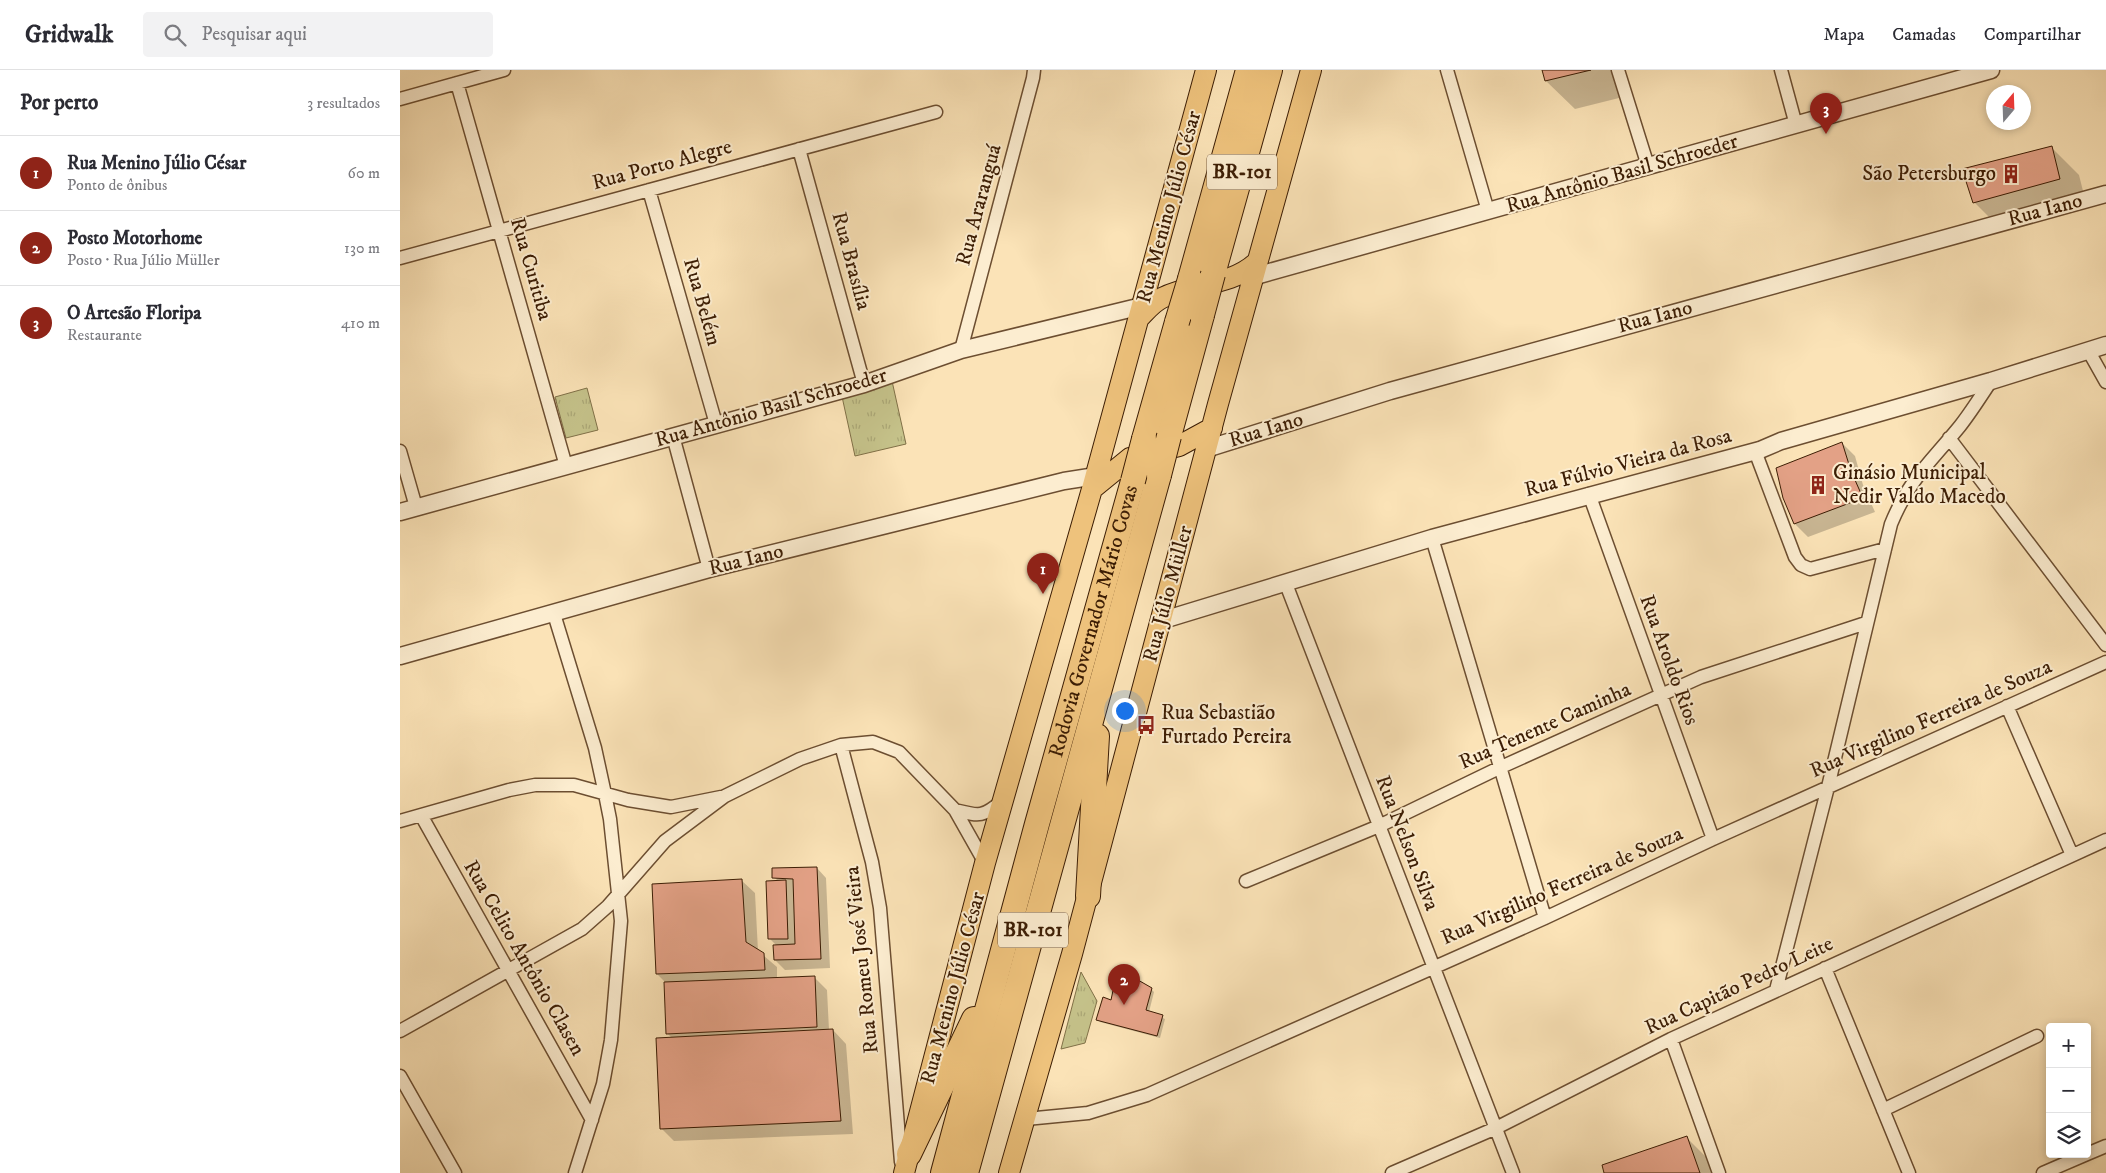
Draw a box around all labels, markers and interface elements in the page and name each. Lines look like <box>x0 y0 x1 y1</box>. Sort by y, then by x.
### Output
search box <box>143 12 493 57</box>
text: Gridwalk <box>25 20 113 50</box>
icon: search <box>161 21 189 49</box>
text: Pesquisar aqui <box>201 23 307 46</box>
text: Mapa <box>1824 24 1864 46</box>
text: Camadas <box>1892 24 1956 46</box>
text: Compartilhar <box>1984 24 2081 46</box>
north arrow <box>1986 85 2031 130</box>
text: Por perto <box>20 90 98 116</box>
text: 3 resultados <box>307 93 380 113</box>
pin: 3 <box>1810 93 1842 134</box>
street label: Rua Menino Júlio César <box>1131 108 1207 306</box>
street label: Rua Antônio Basil Schroeder <box>1503 128 1741 220</box>
street label: Rua Porto Alegre <box>589 134 735 196</box>
street label: Rua Araranguá <box>950 141 1008 269</box>
text: Rua Menino Júlio César <box>67 152 246 175</box>
road number: BR-101 <box>1207 154 1277 190</box>
place label: São Petersburgo <box>1862 161 1996 187</box>
text: 1 <box>33 163 39 183</box>
text: 60 m <box>348 163 380 183</box>
building icon: São Petersburgo <box>2000 163 2022 185</box>
text: Ponto de ônibus <box>67 175 167 195</box>
street label: Rua Iano <box>2005 188 2085 232</box>
street label: Rua Brasília <box>825 209 877 313</box>
street label: Rua Curitiba <box>504 215 558 323</box>
text: Posto Motorhome <box>67 227 202 250</box>
text: 2 <box>32 238 40 258</box>
text: 130 m <box>344 238 380 258</box>
text: Posto · Rua Júlio Müller <box>67 250 220 270</box>
street label: Rua Belém <box>677 255 727 349</box>
street label: Rua Iano <box>1615 295 1695 339</box>
text: O Artesão Floripa <box>67 302 201 325</box>
text: 3 <box>33 313 39 333</box>
text: 410 m <box>341 313 380 333</box>
text: Restaurante <box>67 325 142 345</box>
street label: Rua Antônio Basil Schroeder <box>652 362 890 454</box>
street label: Rua Iano <box>1226 406 1306 454</box>
street label: Rua Fúlvio Vieira da Rosa <box>1522 423 1734 503</box>
place label: Ginásio Municipal Nedir Valdo Macedo <box>1833 460 2006 510</box>
building icon: Ginásio Municipal Nedir Valdo Macedo <box>1807 474 1829 496</box>
street label: Rodovia Governador Mário Covas <box>1043 482 1144 760</box>
street label: Rua Júlio Müller <box>1137 523 1199 665</box>
street label: Rua Iano <box>706 538 786 582</box>
pin: 1 <box>1027 553 1059 594</box>
street label: Rua Aroldo Rios <box>1633 591 1705 729</box>
street label: Rua Virgilino Ferreira de Souza <box>1806 654 2056 784</box>
street label: Rua Tenente Caminha <box>1455 676 1635 776</box>
your location <box>1112 698 1138 724</box>
place label: Rua Sebastião Furtado Pereira <box>1161 700 1291 750</box>
bus stop icon: Rua Sebastião Furtado Pereira <box>1135 714 1157 736</box>
street label: Rua Nelson Silva <box>1369 772 1445 914</box>
street label: Rua Virgilino Ferreira de Souza <box>1437 821 1687 951</box>
street label: Rua Celito Antônio Clasen <box>457 856 591 1060</box>
street label: Rua Romeu José Vieira <box>839 865 885 1055</box>
street label: Rua Menino Júlio César <box>915 889 991 1087</box>
road number: BR-101 <box>998 912 1068 948</box>
street label: Rua Capitão Pedro Leite <box>1641 931 1838 1041</box>
pin: 2 <box>1108 964 1140 1005</box>
map controls <box>2046 1023 2091 1158</box>
button: + <box>2046 1023 2091 1068</box>
button: − <box>2046 1068 2091 1113</box>
button: layers <box>2046 1113 2091 1158</box>

